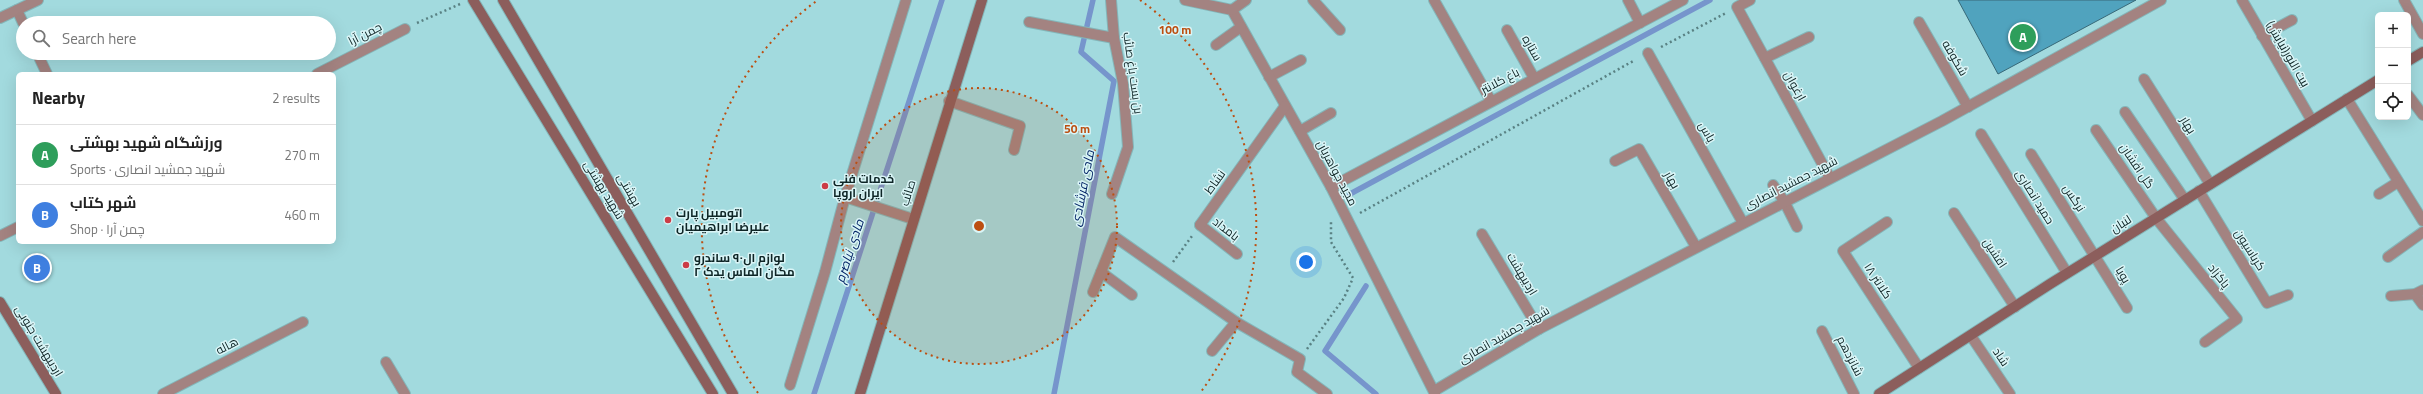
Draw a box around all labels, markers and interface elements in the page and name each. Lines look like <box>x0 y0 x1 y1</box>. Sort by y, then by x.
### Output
map controls <box>2375 12 2411 120</box>
button: + <box>2375 12 2411 48</box>
search box <box>16 16 336 60</box>
street label: چمن آرا <box>345 17 385 50</box>
street label: بیت النور(نیایش) <box>2262 17 2315 91</box>
text: 100 m <box>1159 20 1191 39</box>
pin: A <box>2010 22 2036 52</box>
icon: search <box>30 27 52 49</box>
text: Search here <box>62 27 136 50</box>
street label: بن بست باغ صائب <box>1118 31 1149 115</box>
street label: ستاره <box>1517 31 1547 64</box>
street label: شکوفه <box>1937 36 1973 79</box>
button: − <box>2375 48 2411 84</box>
street label: باغ کلانتر <box>1476 62 1523 99</box>
street label: ارغوان <box>1779 67 1811 104</box>
button: locate <box>2375 84 2411 120</box>
text: Nearby <box>32 85 85 111</box>
text: 2 results <box>272 88 320 108</box>
street label: بهار <box>2175 111 2201 137</box>
street label: یاس <box>1694 118 1721 146</box>
text: 50 m <box>1064 119 1090 138</box>
text: ورزشگاه شهید بهشتی <box>70 131 222 154</box>
street label: مجید جواهریان <box>1312 136 1363 209</box>
street label: گل افشان <box>2115 139 2160 192</box>
text: A <box>41 145 49 165</box>
text: 270 m <box>284 145 320 165</box>
water label: مادی فرشادی <box>1065 148 1099 228</box>
street label: شهید جمشید انصاری <box>1741 151 1841 214</box>
street label: شهید بهشتی <box>579 157 630 223</box>
text: Sports · شهید جمشید انصاری <box>70 159 225 179</box>
street label: نشاط <box>1199 166 1230 198</box>
street label: بهار <box>1659 166 1685 192</box>
street label: حمید انصاری <box>2011 166 2060 228</box>
place label: خدمات فنی ایران اروپا <box>833 169 894 202</box>
street label: بهشتی <box>612 170 647 210</box>
street label: صائب <box>895 177 920 208</box>
street label: نرگس <box>2058 180 2091 215</box>
marker: خدمات فنی ایران اروپا <box>820 181 830 191</box>
text: شهر کتاب <box>70 191 136 214</box>
place label: اتومبیل پارت علیرضا ابراهیمیان <box>676 203 769 236</box>
text: B <box>41 205 49 225</box>
text: 460 m <box>284 205 320 225</box>
street label: لنبان <box>2106 210 2135 237</box>
street label: بامداد <box>1209 212 1244 245</box>
marker: اتومبیل پارت علیرضا ابراهیمیان <box>663 215 673 225</box>
water label: مادی نیاصرم <box>829 216 869 287</box>
text: Shop · چمن آرا <box>70 219 145 239</box>
centre of rings <box>972 219 986 233</box>
street label: کرباسیون <box>2230 225 2271 274</box>
street label: افشین <box>1979 234 2012 272</box>
place label: لوازم ال۹۰ ساندرو مگان الماس یدک ۲ <box>694 248 795 281</box>
street label: اردیبهشت <box>1502 249 1543 299</box>
your location <box>1296 252 1316 272</box>
pin: B <box>24 253 50 283</box>
street label: کلانتر ۱۸ <box>1860 259 1897 303</box>
street label: پاکزاد <box>2204 259 2236 293</box>
marker: لوازم ال۹۰ ساندرو مگان الماس یدک ۲ <box>681 260 691 270</box>
street label: پویا <box>2111 263 2136 288</box>
street label: اردیبهشت جنوبی <box>11 301 68 380</box>
street label: شهید جمشید انصاری <box>1455 301 1553 368</box>
street label: هاله <box>212 332 241 359</box>
street label: شانزدهم <box>1832 332 1869 380</box>
street label: شاد <box>1988 343 2015 370</box>

